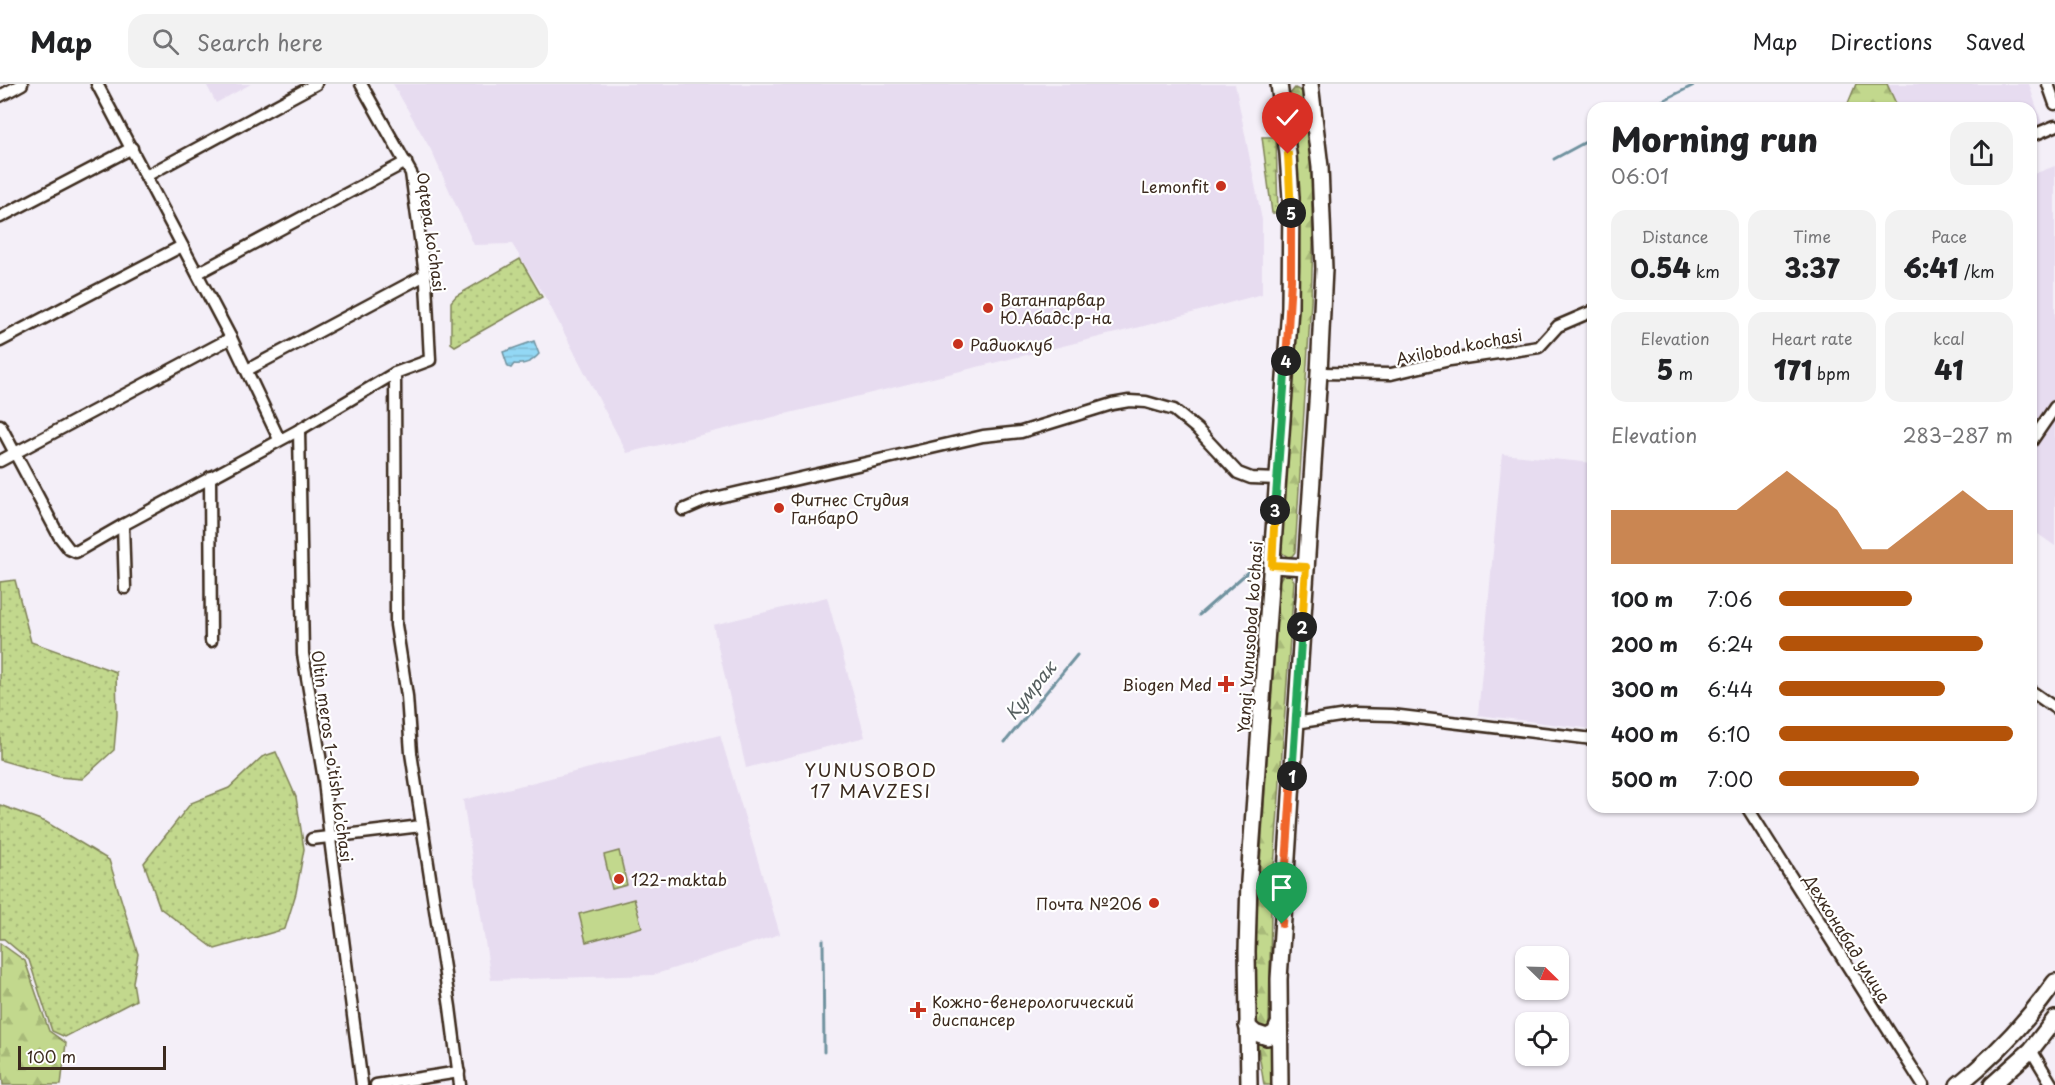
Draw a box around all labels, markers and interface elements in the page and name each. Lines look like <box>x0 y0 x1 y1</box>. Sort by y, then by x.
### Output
search box <box>128 14 548 68</box>
text: Map <box>30 20 92 63</box>
icon: search <box>149 25 182 58</box>
text: Search here <box>197 25 323 58</box>
text: Map <box>1752 25 1797 57</box>
text: Directions <box>1830 25 1932 57</box>
text: Saved <box>1965 25 2025 57</box>
pin <box>1262 92 1313 154</box>
icon: check <box>1271 101 1304 134</box>
text: Morning run <box>1611 113 1818 163</box>
button: share <box>1950 122 2013 185</box>
text: 06:01 <box>1611 161 1669 191</box>
street label: Oqtepa ko'chasi <box>412 171 452 293</box>
place label: Lemonfit <box>1141 174 1209 198</box>
marker: Lemonfit <box>1214 179 1228 193</box>
pin: 5 <box>1276 198 1306 228</box>
text: 5 <box>1286 201 1296 225</box>
text: Distance <box>1641 224 1709 248</box>
text: Time <box>1793 224 1831 248</box>
text: Pace <box>1931 224 1967 248</box>
text: 0.54 <box>1630 248 1691 287</box>
text: 3:37 <box>1785 248 1839 287</box>
text: 6:41 <box>1903 248 1959 287</box>
text: km <box>1691 259 1720 283</box>
text: /km <box>1959 259 1995 283</box>
place label: Ватанпарвар Ю.Абадс.р-на <box>1000 287 1112 329</box>
marker: Ватанпарвар Ю.Абадс.р-на <box>981 301 995 315</box>
street label: Axilobod kochasi <box>1394 322 1524 370</box>
text: Elevation <box>1640 326 1710 350</box>
text: Heart rate <box>1772 326 1852 350</box>
text: kcal <box>1933 326 1965 350</box>
place label: Радиоклуб <box>970 332 1053 356</box>
marker: Радиоклуб <box>951 337 965 351</box>
pin: 4 <box>1271 346 1301 376</box>
text: 4 <box>1281 349 1291 373</box>
text: 5 <box>1657 350 1673 389</box>
text: 171 <box>1774 350 1812 389</box>
text: 41 <box>1934 350 1964 389</box>
text: m <box>1673 361 1693 385</box>
text: bpm <box>1812 361 1850 385</box>
text: Elevation <box>1611 420 1697 450</box>
text: 283–287 m <box>1902 420 2013 450</box>
place label: Фитнес Студия ГанбарО <box>791 487 909 529</box>
pin: 3 <box>1260 495 1290 525</box>
text: 3 <box>1270 498 1280 522</box>
marker: Фитнес Студия ГанбарО <box>772 501 786 515</box>
street label: Yangi Yunusobod ko'chasi <box>1230 540 1268 734</box>
text: 100 m <box>1611 584 1673 614</box>
text: 7:06 <box>1707 584 1752 614</box>
pin: 2 <box>1287 612 1317 642</box>
text: 2 <box>1296 615 1308 639</box>
text: 200 m <box>1611 629 1678 659</box>
text: 6:24 <box>1707 629 1754 659</box>
street label: Oltin meros 1-o'tish ko'chasi <box>306 649 360 863</box>
water label: Кумрак <box>998 654 1063 725</box>
place label: Biogen Med <box>1122 672 1212 696</box>
text: 300 m <box>1611 674 1679 704</box>
text: 6:44 <box>1707 674 1753 704</box>
marker: Biogen Med <box>1217 675 1235 693</box>
text: 400 m <box>1611 719 1679 749</box>
text: 6:10 <box>1707 719 1750 749</box>
district label: YUNUSOBOD 17 MAVZESI <box>805 756 937 804</box>
pin: 1 <box>1277 761 1307 791</box>
text: 1 <box>1288 764 1296 788</box>
text: 500 m <box>1611 764 1678 794</box>
text: 7:00 <box>1707 764 1753 794</box>
pin <box>1256 862 1307 924</box>
place label: 122-maktab <box>631 867 727 891</box>
street label: Дехконабад улица <box>1798 868 1897 1007</box>
icon: arrive <box>1265 871 1298 904</box>
marker: 122-maktab <box>612 872 626 886</box>
place label: Почта №206 <box>1036 891 1142 915</box>
marker: Почта №206 <box>1147 896 1161 910</box>
north arrow <box>1515 946 1569 1000</box>
map controls <box>1515 946 1569 1066</box>
place label: Кожно-венерологический диспансер <box>932 989 1134 1031</box>
marker: Кожно-венерологический диспансер <box>909 1001 927 1019</box>
button: locate <box>1515 1012 1569 1066</box>
scale bar <box>18 1043 166 1070</box>
text: 100 m <box>27 1044 76 1068</box>

